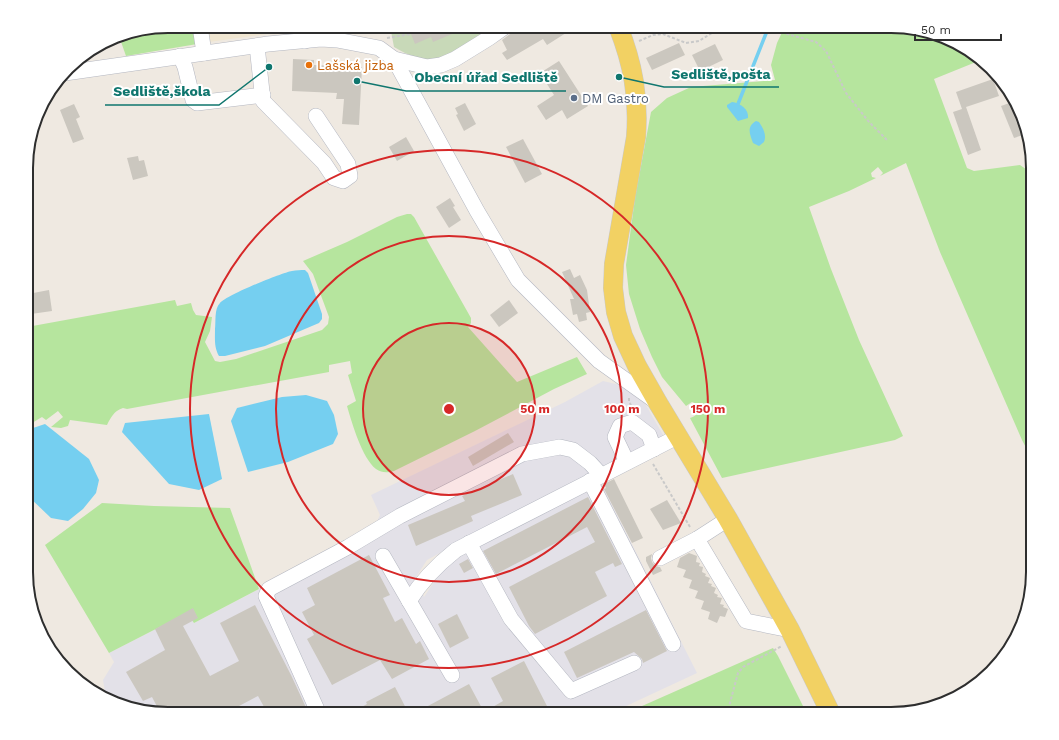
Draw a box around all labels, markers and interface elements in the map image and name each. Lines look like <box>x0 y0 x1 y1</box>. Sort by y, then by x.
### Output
scale bar <box>915 16 1001 42</box>
text: 50 m <box>921 23 951 37</box>
place label: Lašská jizba <box>317 58 395 73</box>
marker: Lašská jizba <box>304 60 314 70</box>
callout: Sedliště,pošta <box>664 61 779 87</box>
callout: Obecní úřad Sedliště <box>406 65 566 91</box>
text: Sedliště,pošta <box>671 66 772 82</box>
text: Obecní úřad Sedliště <box>414 69 558 85</box>
callout: Sedliště,škola <box>105 79 219 105</box>
text: Sedliště,škola <box>113 83 212 99</box>
place label: DM Gastro <box>582 91 649 106</box>
marker: DM Gastro <box>569 93 579 103</box>
centre of rings <box>442 402 456 416</box>
text: 50 m <box>520 402 550 416</box>
text: 100 m <box>604 402 640 416</box>
text: 150 m <box>691 402 725 416</box>

